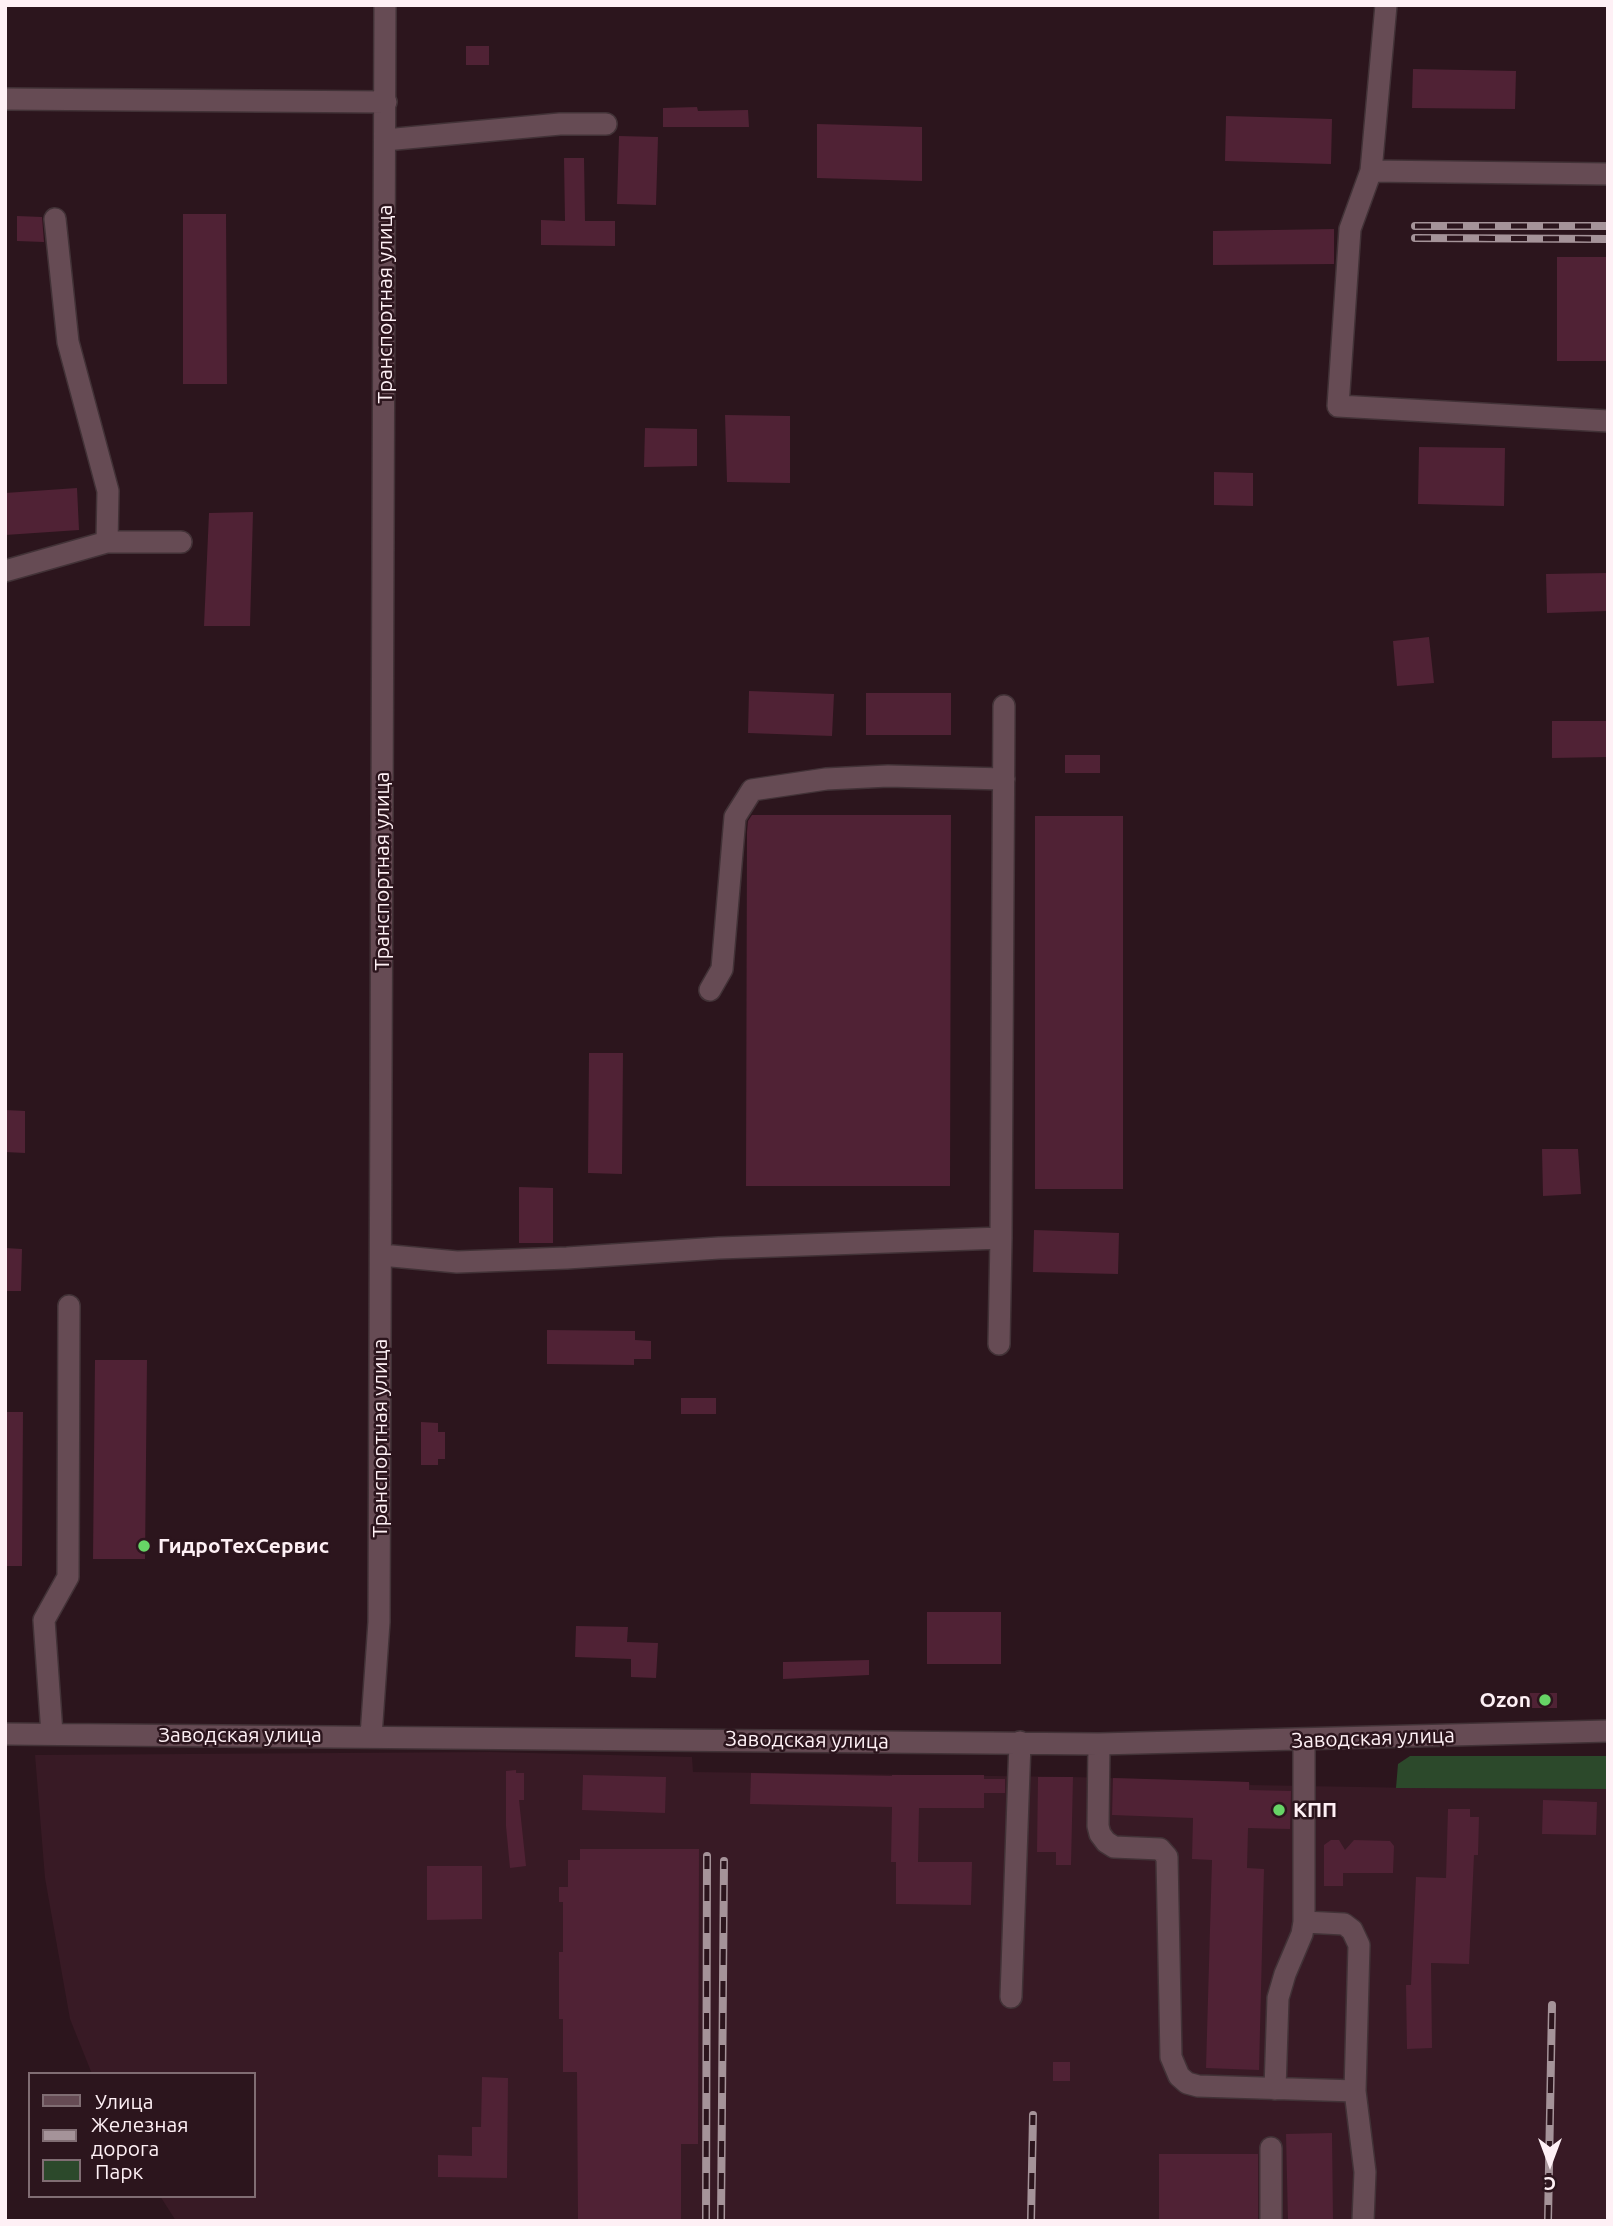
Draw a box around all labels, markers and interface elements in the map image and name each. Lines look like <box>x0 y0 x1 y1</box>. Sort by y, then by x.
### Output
street label: Транспортная улица <box>372 205 398 403</box>
street label: Транспортная улица <box>369 772 395 970</box>
street label: Транспортная улица <box>367 1339 393 1537</box>
place label: ГидроТехСервис <box>158 1533 329 1559</box>
marker: ГидроТехСервис <box>136 1538 152 1554</box>
place label: Ozon <box>1480 1687 1531 1713</box>
marker: Ozon <box>1537 1692 1553 1708</box>
street label: Заводская улица <box>158 1722 322 1748</box>
street label: Заводская улица <box>1291 1723 1455 1753</box>
street label: Заводская улица <box>725 1726 889 1754</box>
place label: КПП <box>1293 1797 1337 1823</box>
marker: КПП <box>1271 1802 1287 1818</box>
legend <box>28 2072 256 2198</box>
text: Улица <box>95 2089 153 2113</box>
text: Железная дорога <box>91 2112 189 2160</box>
north arrow <box>1515 2128 1585 2198</box>
text: Парк <box>95 2159 143 2183</box>
text: С <box>1544 2173 1556 2195</box>

